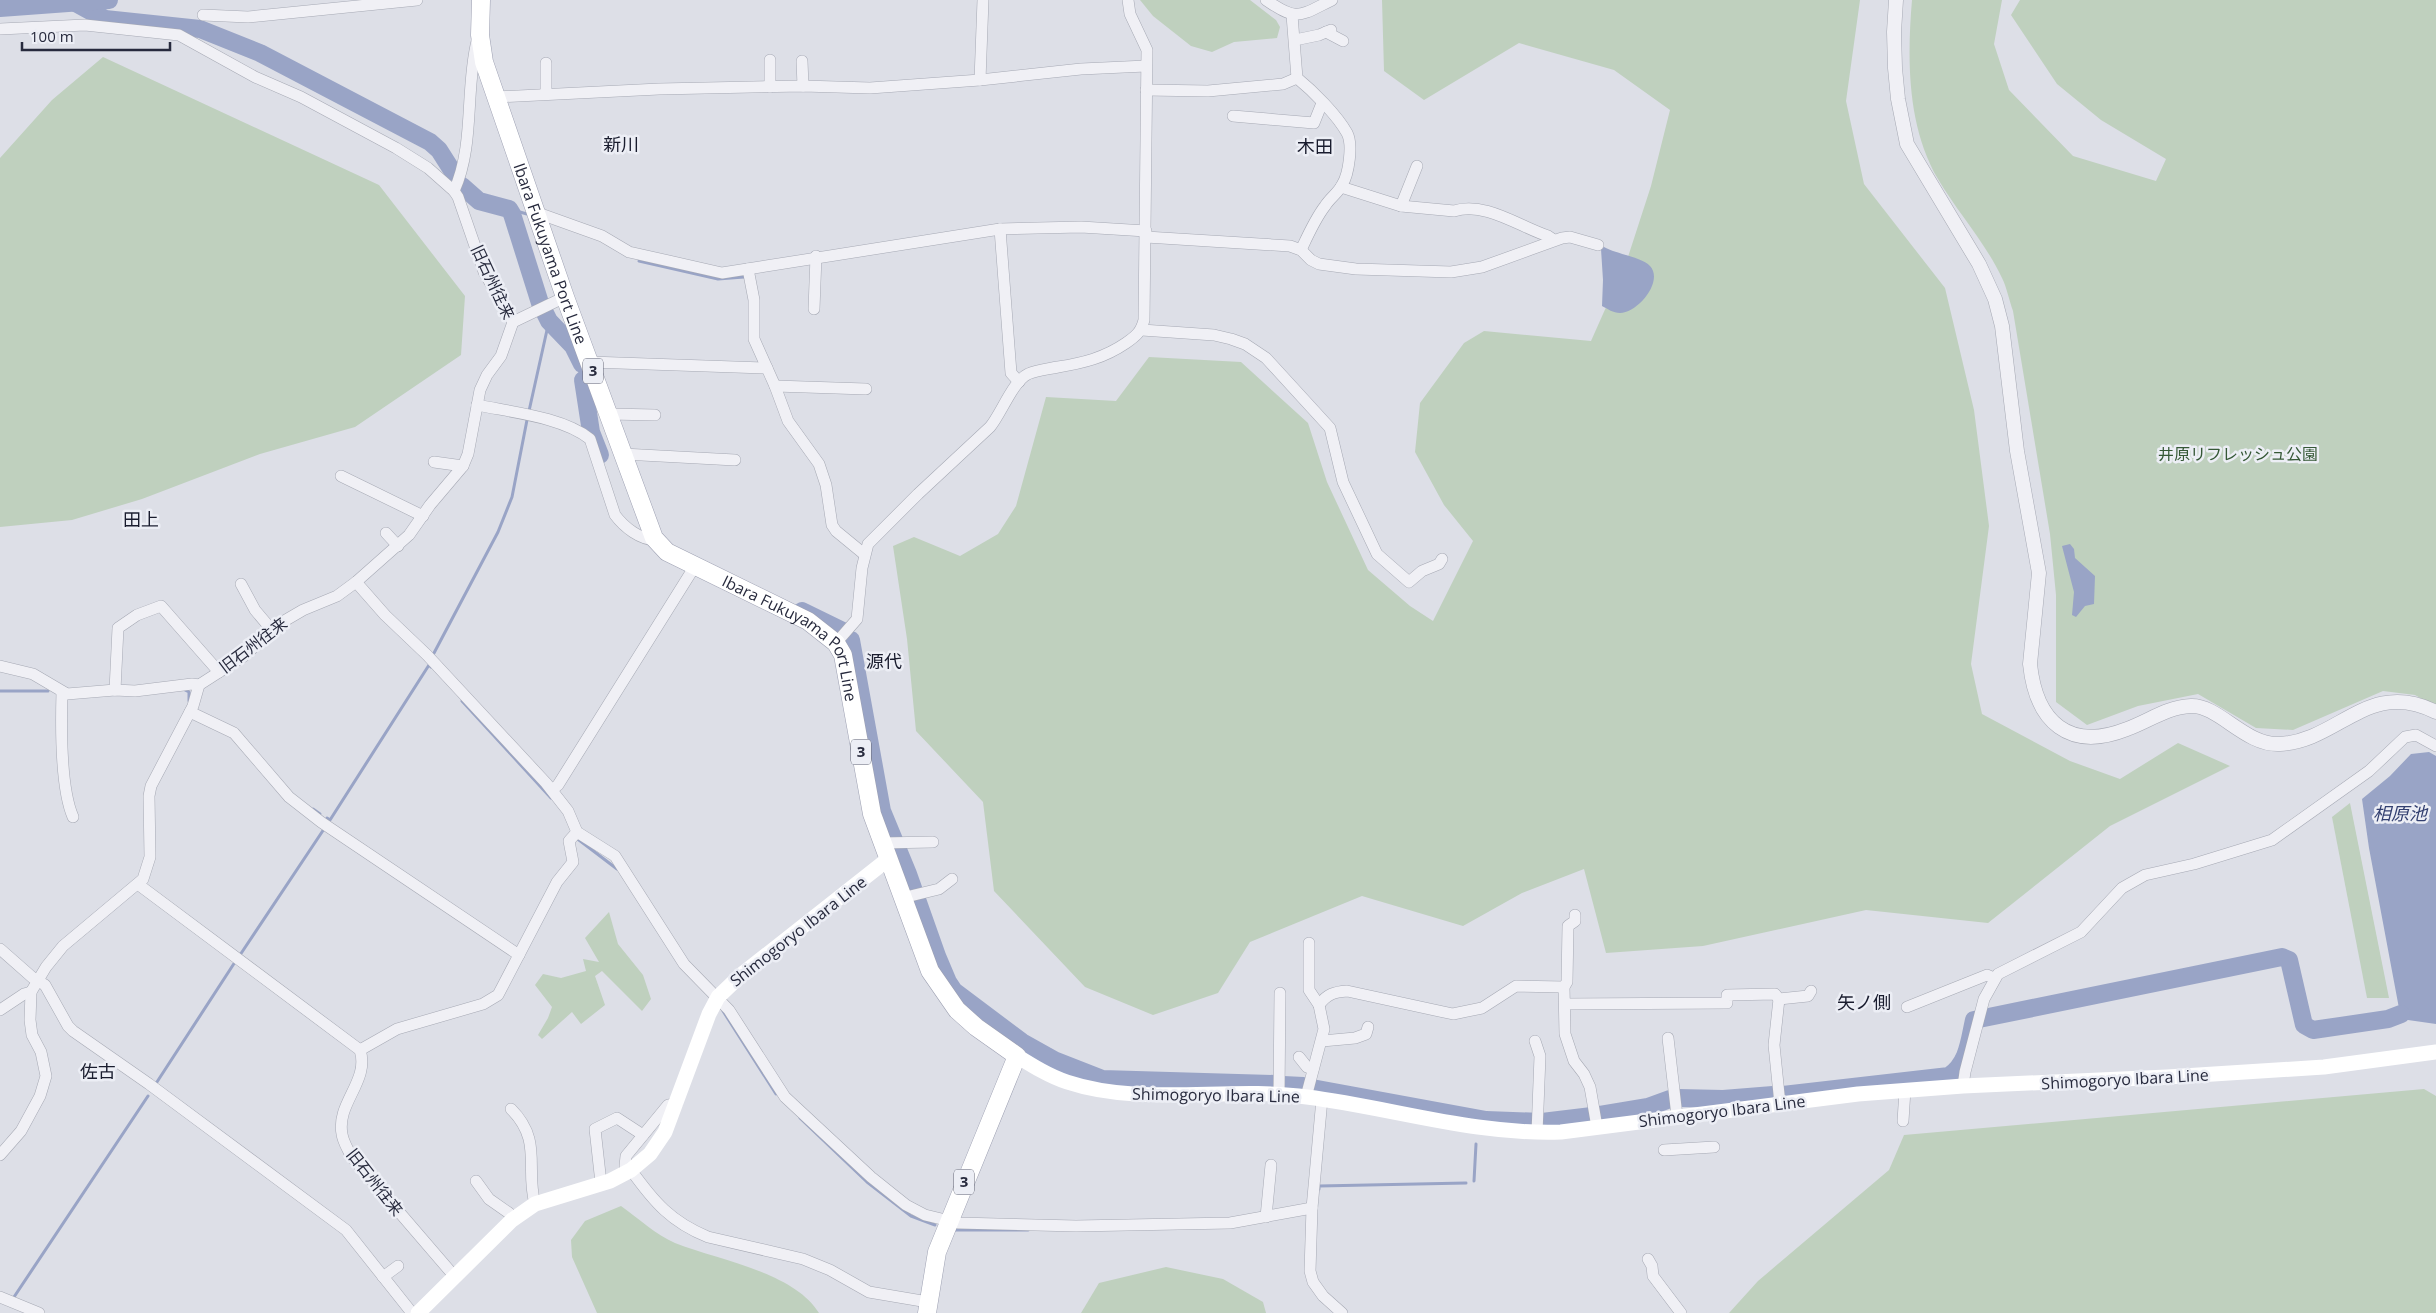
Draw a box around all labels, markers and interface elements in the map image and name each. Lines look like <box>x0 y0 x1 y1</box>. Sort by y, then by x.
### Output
scale bar <box>22 20 170 52</box>
text: 100 m <box>30 26 74 46</box>
district label: 新川 <box>603 132 639 156</box>
district label: 木田 <box>1297 134 1333 158</box>
street label: Ibara Fukuyama Port Line <box>509 160 592 347</box>
street label: 旧石州往来 <box>466 241 520 323</box>
road number: 3 <box>583 358 603 384</box>
park label: 井原リフレッシュ公園 <box>2158 443 2318 465</box>
district label: 田上 <box>123 507 159 531</box>
street label: Ibara Fukuyama Port Line <box>719 570 862 703</box>
street label: 旧石州往来 <box>214 612 292 678</box>
district label: 源代 <box>866 649 902 673</box>
road number: 3 <box>851 740 871 764</box>
water label: 相原池 <box>2373 801 2429 825</box>
street label: Shimogoryo Ibara Line <box>725 871 871 991</box>
district label: 矢ノ側 <box>1837 990 1891 1014</box>
district label: 佐古 <box>80 1059 116 1083</box>
street label: Shimogoryo Ibara Line <box>2041 1064 2209 1094</box>
street label: Shimogoryo Ibara Line <box>1132 1083 1300 1107</box>
street label: Shimogoryo Ibara Line <box>1637 1090 1807 1132</box>
street label: 旧石州往来 <box>342 1144 408 1220</box>
road number: 3 <box>954 1170 974 1194</box>

